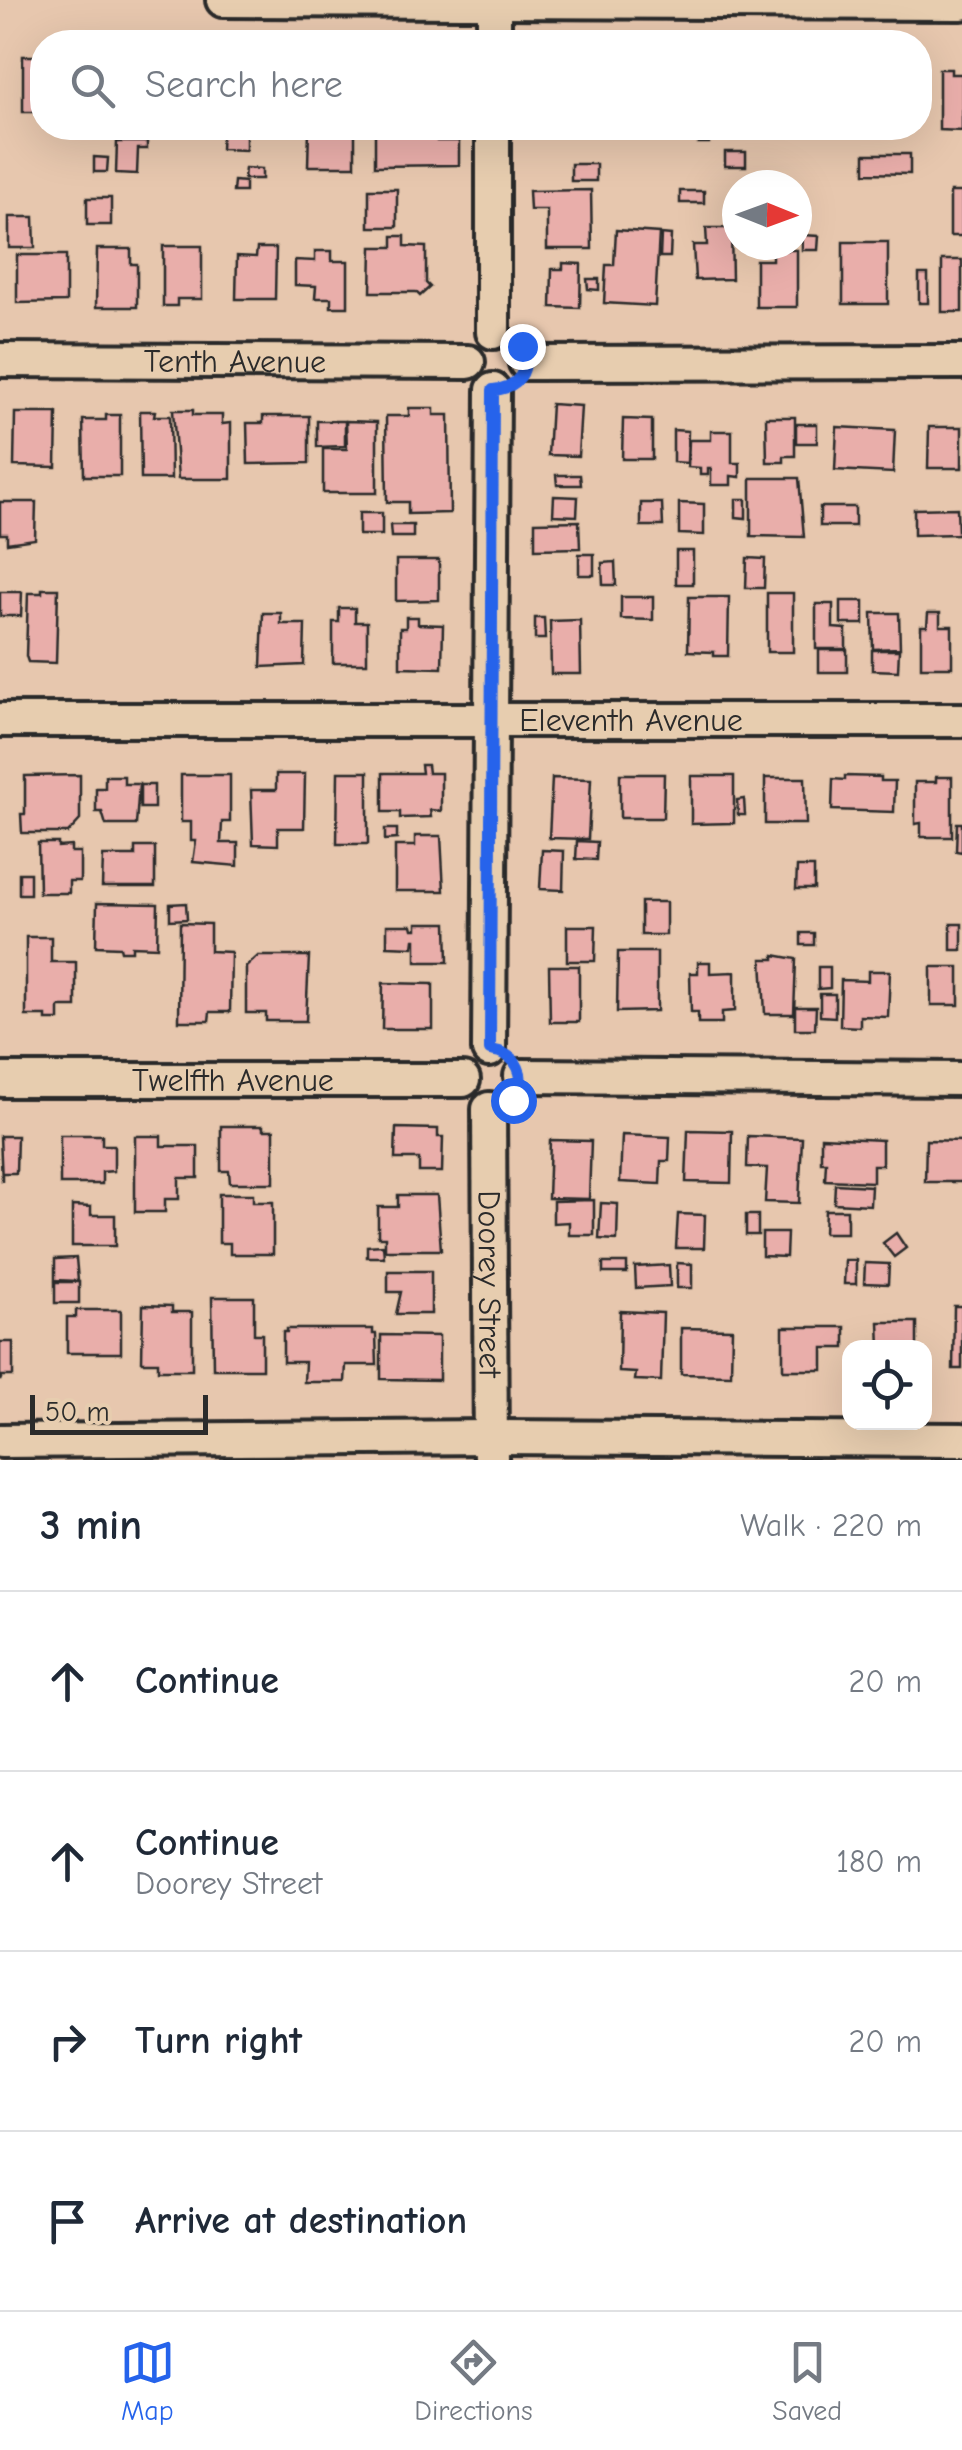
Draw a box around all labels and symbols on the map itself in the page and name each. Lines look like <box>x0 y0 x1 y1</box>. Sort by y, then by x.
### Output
north arrow <box>722 170 812 260</box>
route end <box>500 324 546 370</box>
street label: Tenth Avenue <box>144 342 326 380</box>
street label: Eleventh Avenue <box>519 702 743 739</box>
street label: Twelfth Avenue <box>132 1062 334 1099</box>
route start <box>491 1078 537 1124</box>
street label: Doorey Street <box>471 1190 509 1379</box>
scale bar <box>30 1390 208 1434</box>

